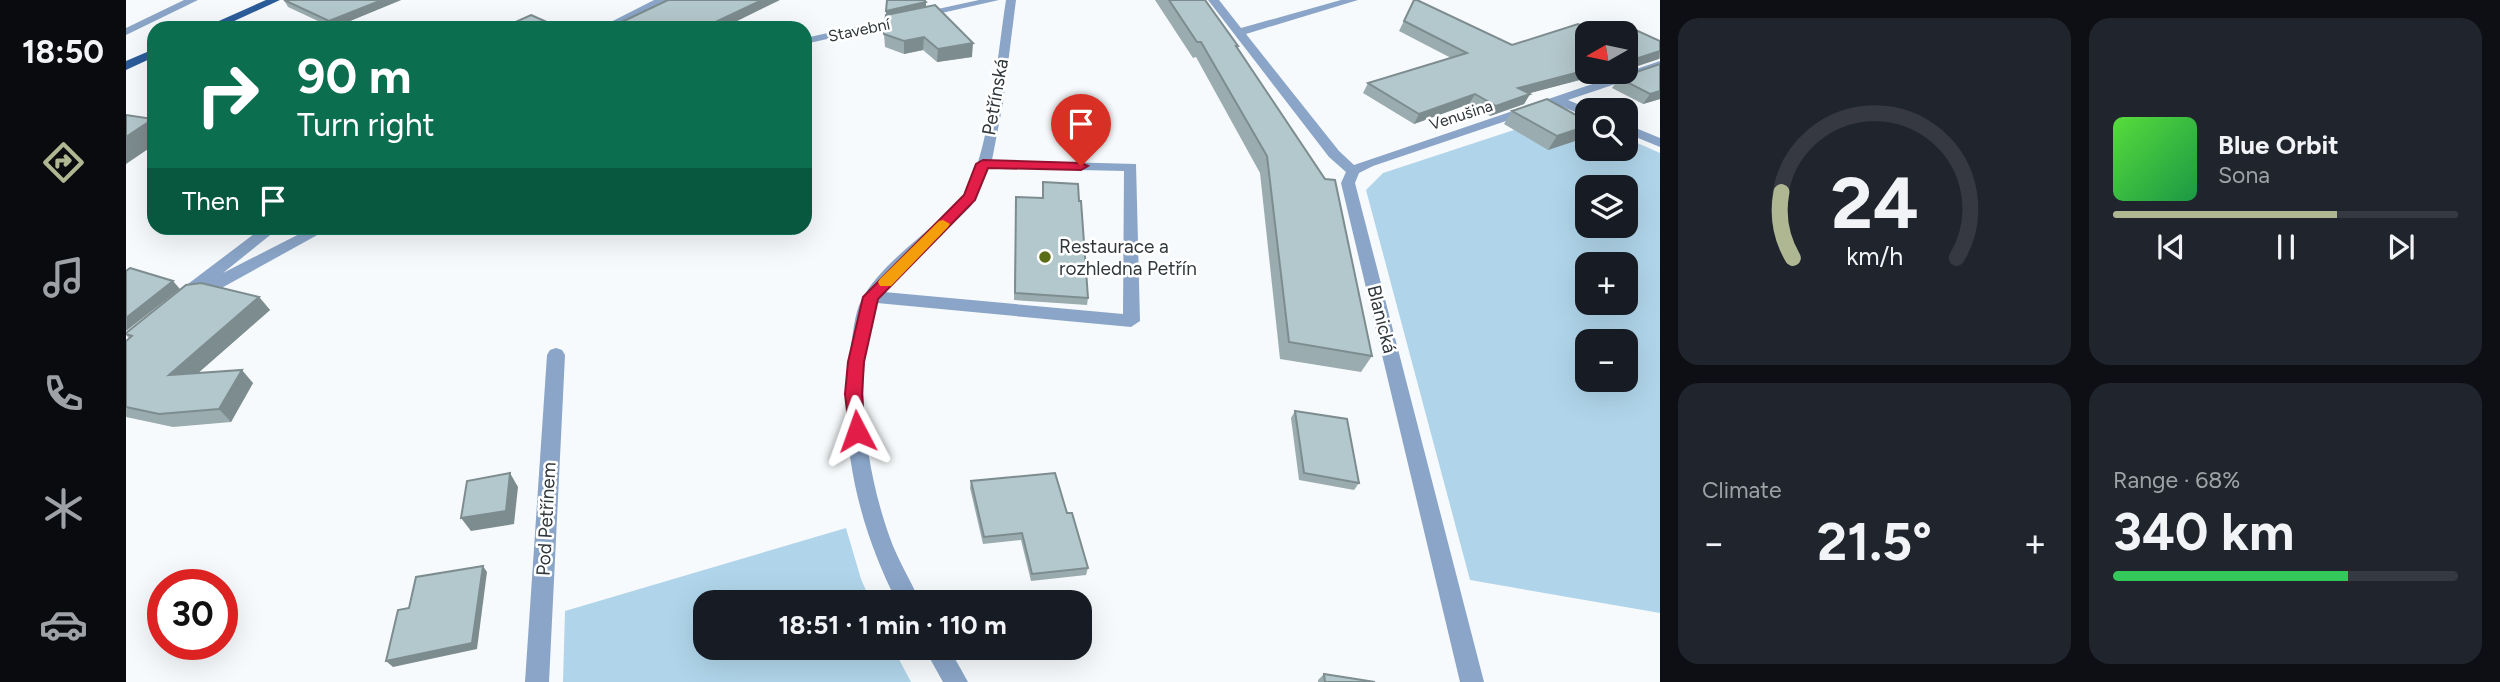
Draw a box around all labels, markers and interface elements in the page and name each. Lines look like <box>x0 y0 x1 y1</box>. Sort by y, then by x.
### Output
street label: Stavební <box>826 14 893 46</box>
north arrow <box>1575 21 1638 84</box>
map controls <box>1575 21 1638 392</box>
text: 18:50 <box>22 33 104 71</box>
text: 90 m <box>297 46 412 105</box>
icon: right <box>182 49 273 140</box>
street label: Petřínská <box>977 57 1013 137</box>
pin <box>1051 94 1111 166</box>
street label: Venušina <box>1427 96 1495 134</box>
button: search <box>1575 98 1638 161</box>
icon: arrive <box>1062 105 1100 143</box>
text: Turn right <box>297 106 435 144</box>
text: Blue Orbit <box>2218 129 2339 161</box>
icon: directions <box>39 138 88 187</box>
text: 24 <box>1830 159 1919 246</box>
text: Sona <box>2218 161 2270 189</box>
button: layers <box>1575 175 1638 238</box>
icon: arrive <box>254 182 292 220</box>
text: Then <box>182 185 240 217</box>
icon: previous <box>2152 228 2190 266</box>
icon: pause <box>2267 228 2305 266</box>
icon: next <box>2382 228 2420 266</box>
place label: Restaurace a rozhledna Petřín <box>1059 235 1197 280</box>
text: km/h <box>1846 241 1903 271</box>
marker: Restaurace a rozhledna Petřín <box>1037 249 1053 265</box>
button: + <box>1575 252 1638 315</box>
icon: music <box>39 253 88 302</box>
street label: Blanická <box>1362 283 1402 355</box>
button: − <box>1575 329 1638 392</box>
icon: phone <box>39 369 88 418</box>
position arrow <box>820 394 894 468</box>
street label: Pod Petřínem <box>532 461 560 577</box>
text: Range · 68% <box>2113 466 2240 494</box>
text: Climate <box>1702 476 1781 504</box>
icon: climate <box>39 484 88 533</box>
text: 340 km <box>2113 501 2294 563</box>
text: 21.5° <box>1817 511 1932 573</box>
text: − <box>1702 520 1726 566</box>
text: + <box>2023 520 2047 566</box>
speed limit sign: 30 <box>147 569 238 660</box>
icon: car <box>39 600 88 649</box>
text: 18:51 · 1 min · 110 m <box>778 609 1007 641</box>

